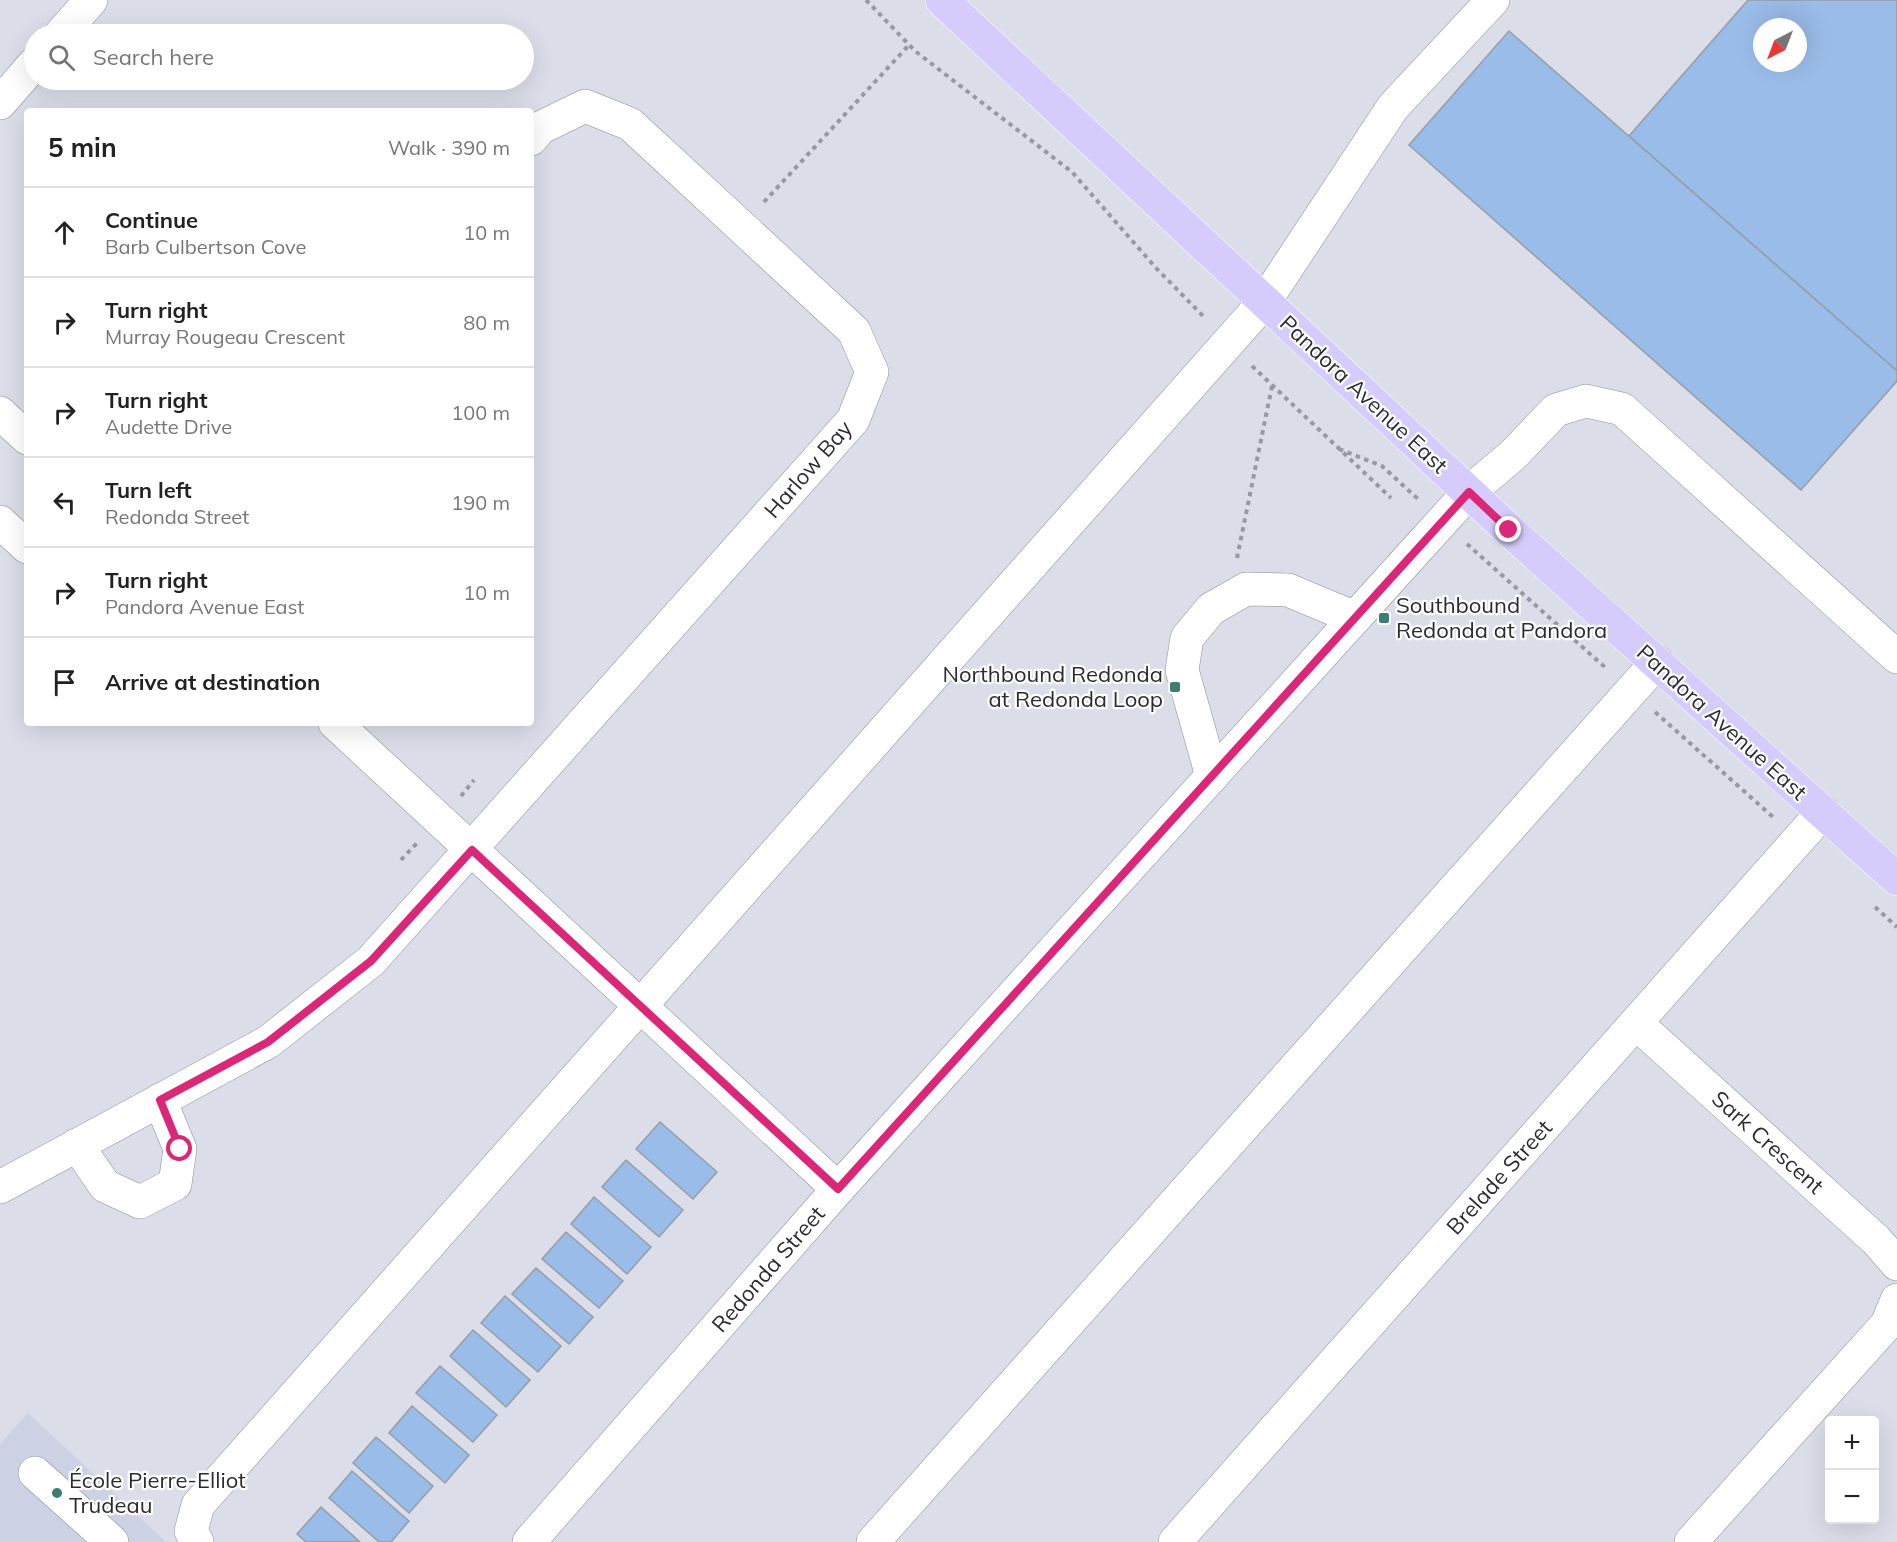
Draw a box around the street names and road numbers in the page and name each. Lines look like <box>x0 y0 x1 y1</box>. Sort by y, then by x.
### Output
street label: Pandora Avenue East <box>1274 309 1454 479</box>
street label: Harlow Bay <box>758 414 858 524</box>
street label: Pandora Avenue East <box>1631 638 1813 806</box>
street label: Sark Crescent <box>1706 1084 1830 1200</box>
street label: Brelade Street <box>1440 1114 1558 1240</box>
street label: Redonda Street <box>705 1200 831 1338</box>

